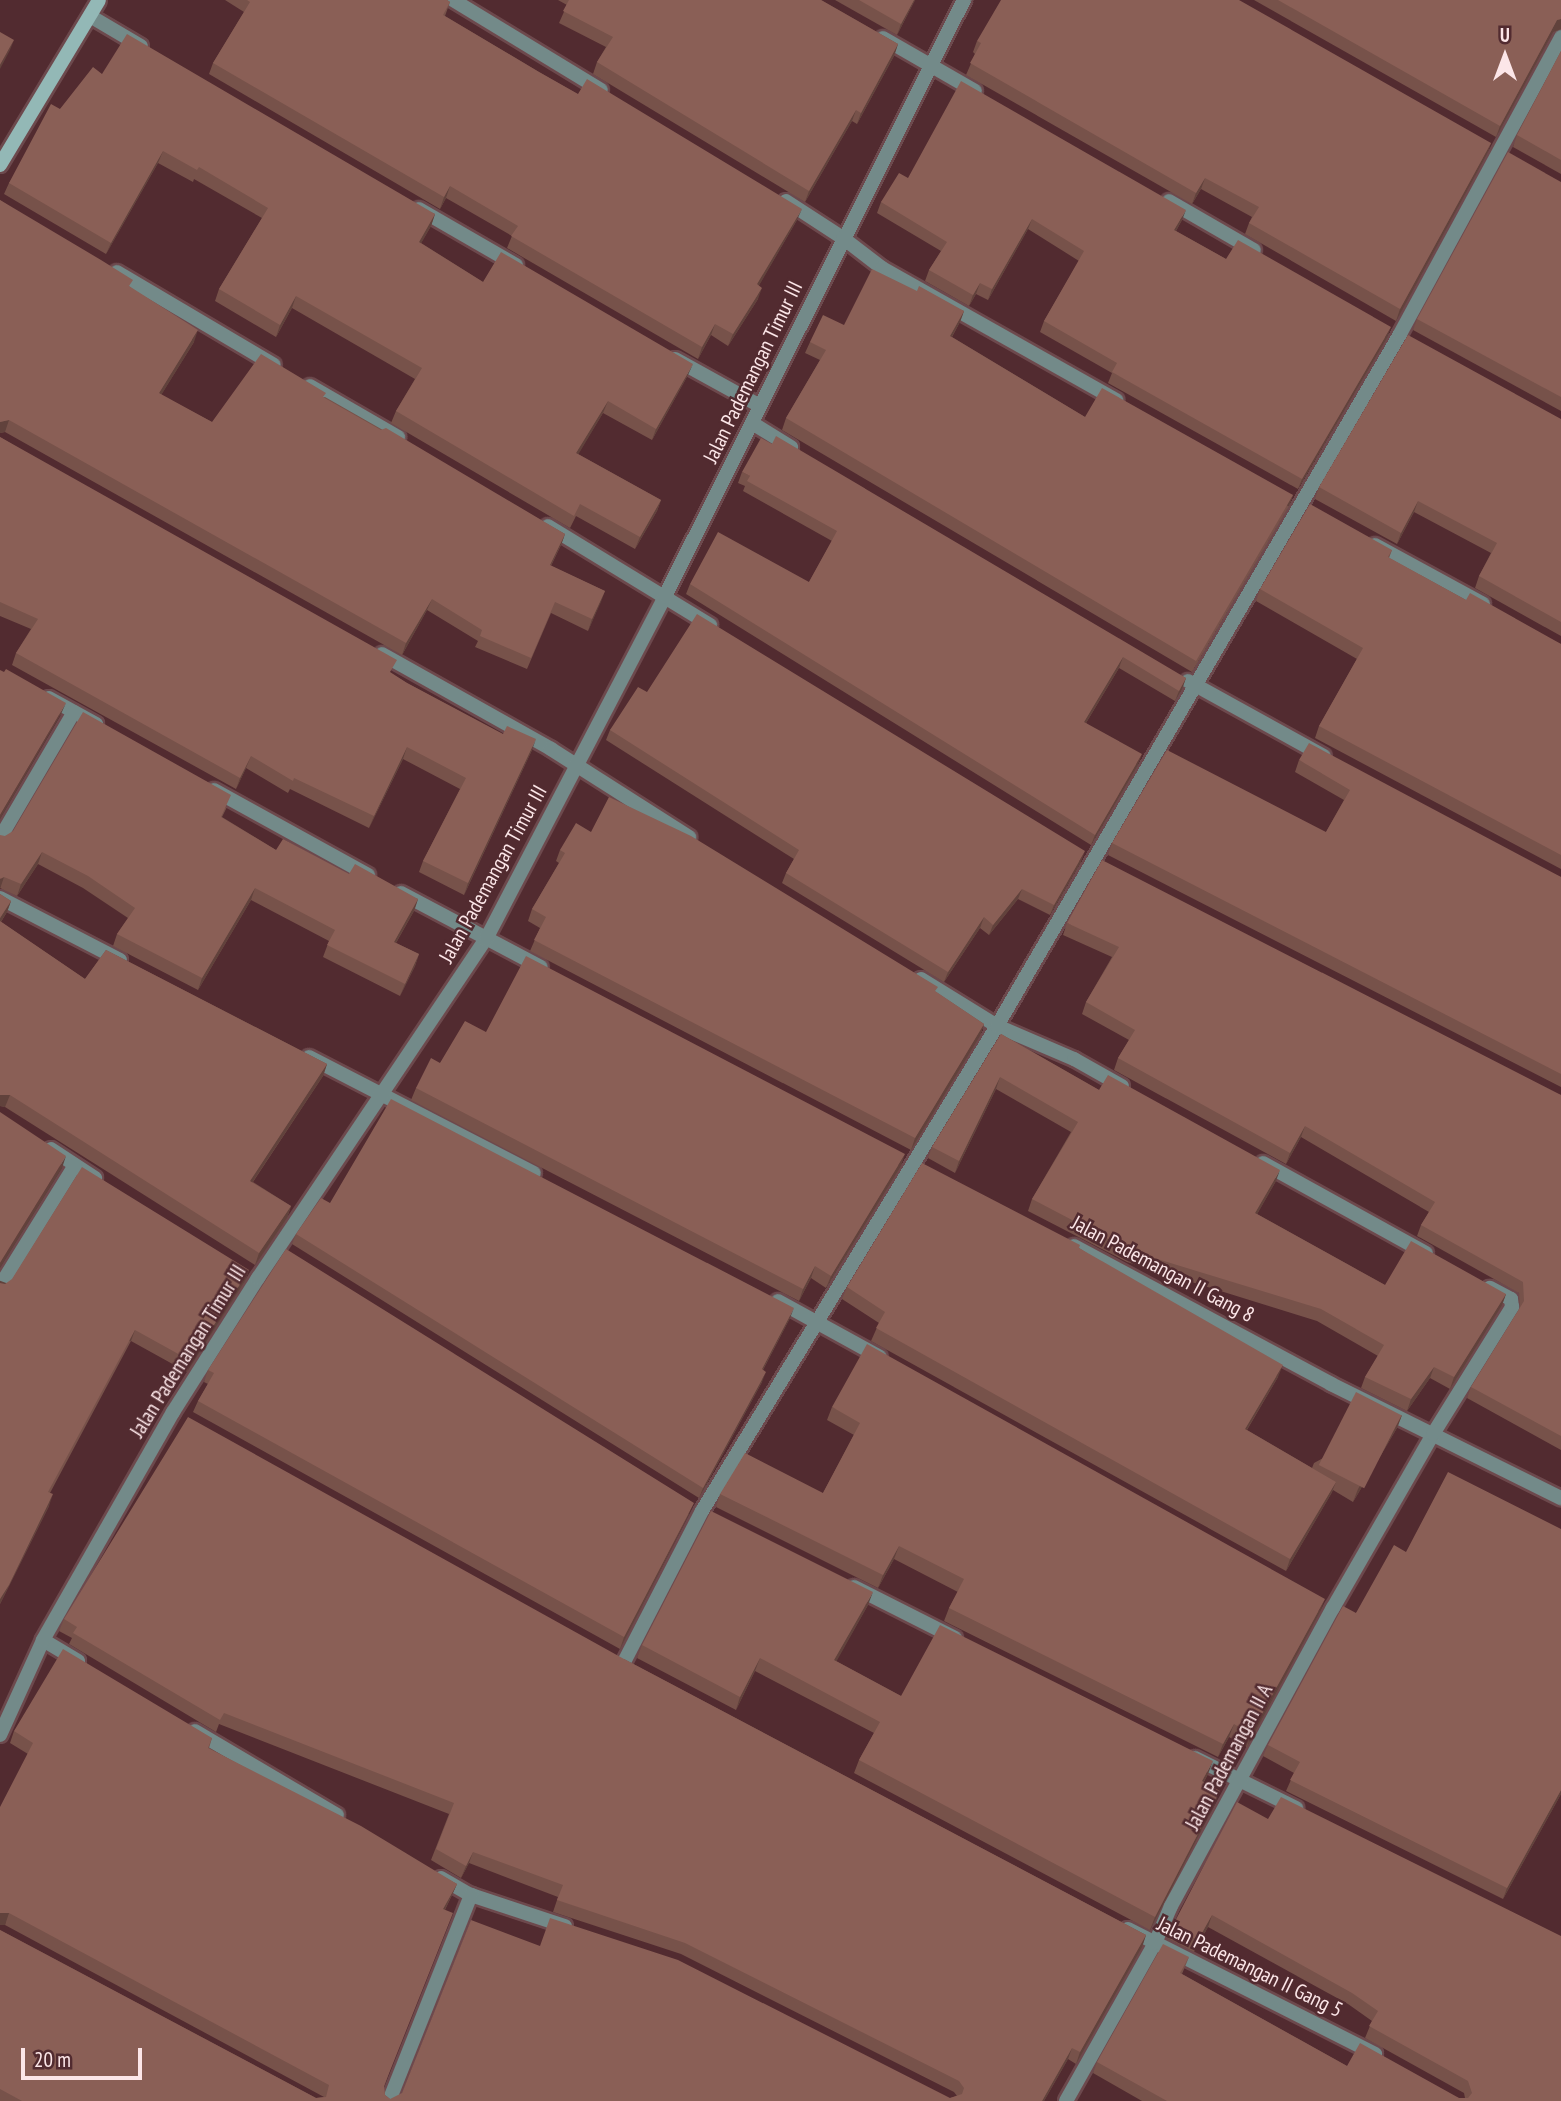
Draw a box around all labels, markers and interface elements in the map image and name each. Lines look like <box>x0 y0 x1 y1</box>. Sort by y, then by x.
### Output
north arrow <box>1470 21 1540 91</box>
text: U <box>1500 23 1510 47</box>
street label: Jalan Pademangan Timur III <box>698 277 808 467</box>
street label: Jalan Pademangan Timur III <box>434 781 552 967</box>
street label: Jalan Pademangan II Gang 8 <box>1067 1210 1259 1328</box>
street label: Jalan Pademangan Timur III <box>124 1260 252 1442</box>
street label: Jalan Pademangan II A <box>1180 1680 1278 1834</box>
street label: Jalan Pademangan II Gang 5 <box>1153 1911 1347 2023</box>
scale bar <box>24 2035 145 2078</box>
text: 20 m <box>34 2046 71 2073</box>

